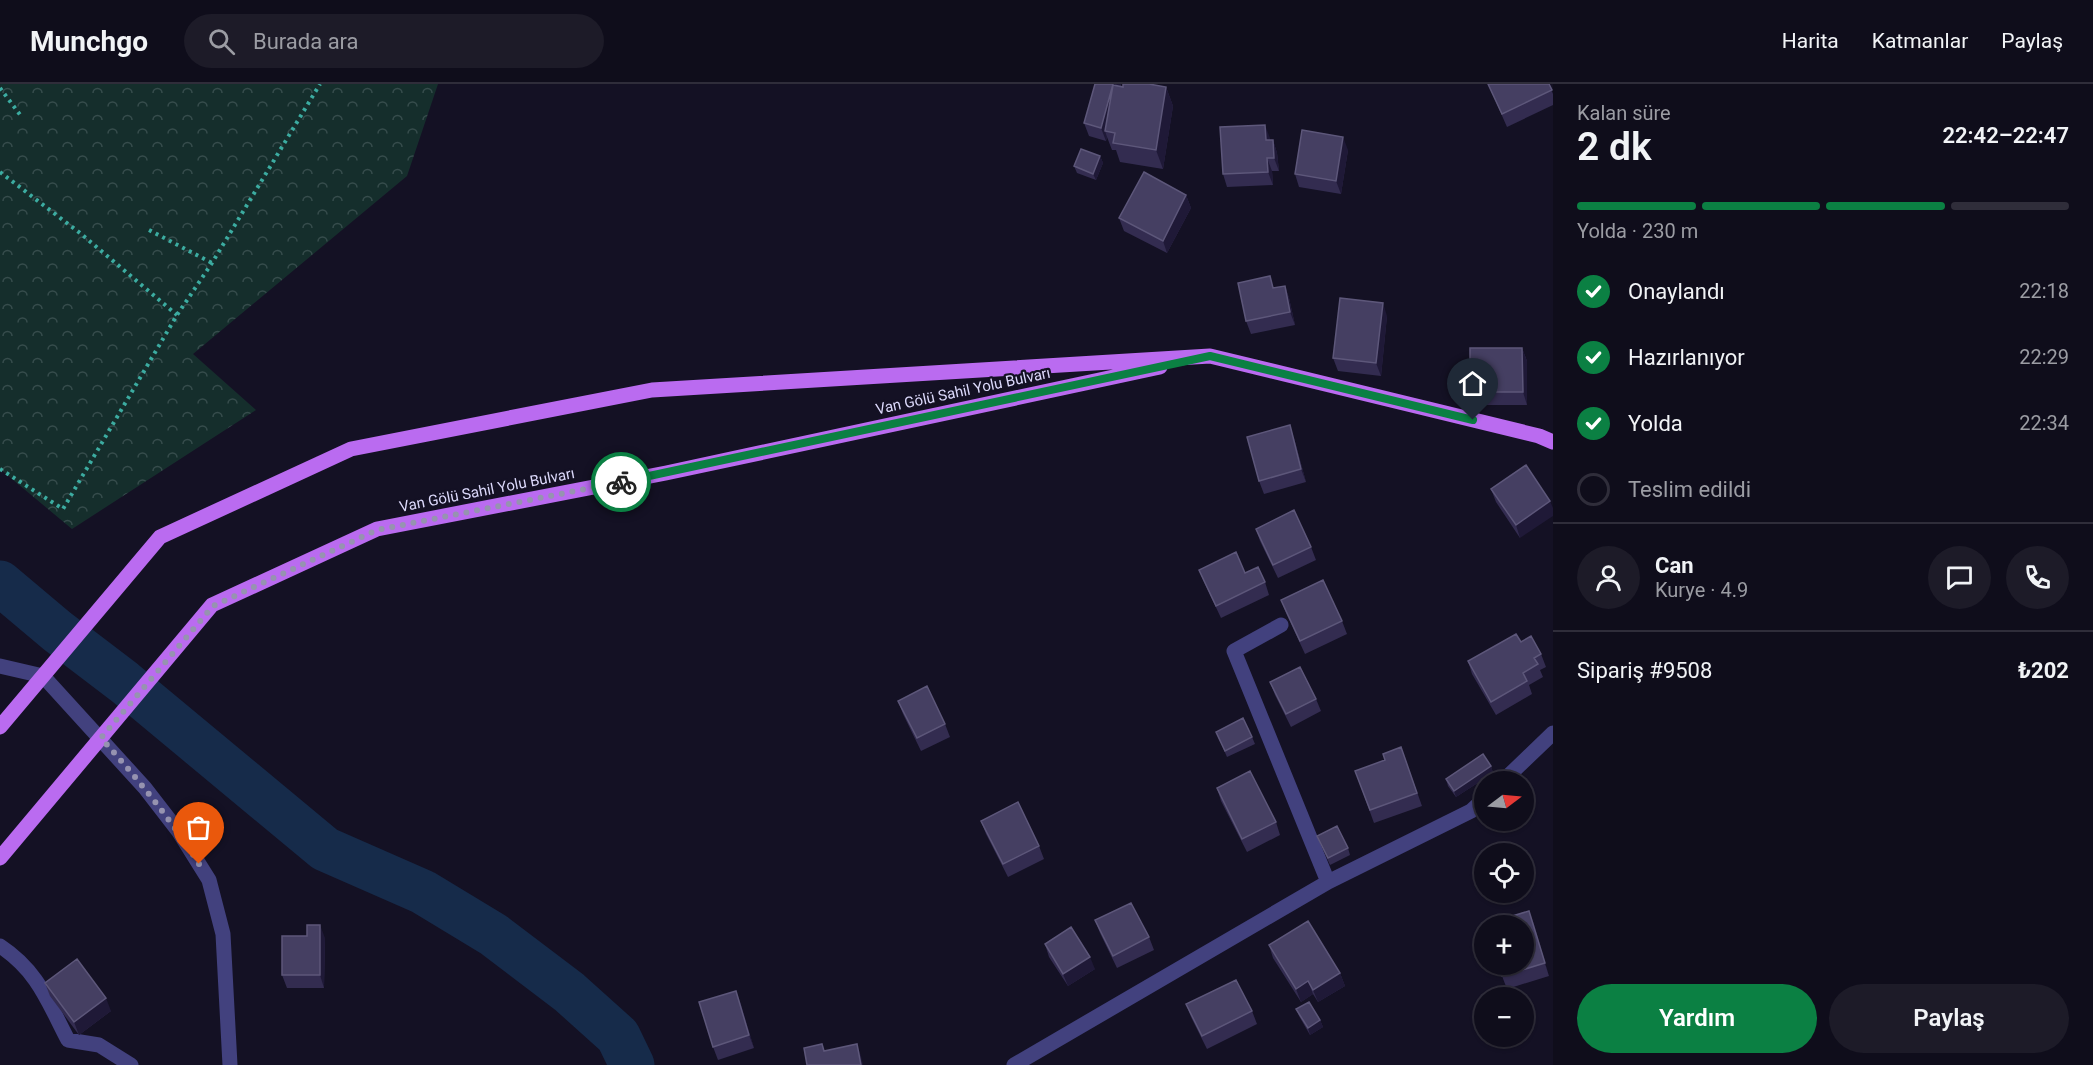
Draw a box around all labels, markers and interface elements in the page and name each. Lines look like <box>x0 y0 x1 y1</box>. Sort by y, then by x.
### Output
search box <box>184 14 604 68</box>
text: Munchgo <box>30 25 148 58</box>
icon: search <box>205 25 238 58</box>
text: Burada ara <box>253 29 359 54</box>
text: Harita <box>1782 29 1839 53</box>
text: Katmanlar <box>1872 29 1968 53</box>
text: Paylaş <box>2001 29 2063 53</box>
text: Kalan süre <box>1577 101 1671 125</box>
text: 22:42–22:47 <box>1942 123 2069 148</box>
text: 2 dk <box>1577 124 1652 170</box>
text: Yolda · 230 m <box>1577 219 1698 243</box>
icon: check <box>1577 275 1610 308</box>
text: Onaylandı <box>1628 279 1725 304</box>
text: 22:18 <box>2019 279 2069 303</box>
icon: check <box>1577 341 1610 374</box>
text: Hazırlanıyor <box>1628 345 1745 370</box>
text: 22:29 <box>2019 345 2069 369</box>
pin <box>1447 358 1498 420</box>
street label: Van Gölü Sahil Yolu Bulvarı <box>874 364 1052 418</box>
icon: home <box>1456 367 1489 400</box>
icon: check <box>1577 407 1610 440</box>
text: Yolda <box>1628 411 1683 436</box>
text: 22:34 <box>2019 411 2069 435</box>
courier <box>591 452 651 512</box>
street label: Van Gölü Sahil Yolu Bulvarı <box>398 464 576 516</box>
icon: bike <box>605 466 638 499</box>
text: Teslim edildi <box>1628 477 1751 502</box>
button: person <box>1577 546 1640 609</box>
button: chat <box>1928 546 1991 609</box>
button: phone <box>2006 546 2069 609</box>
text: Can <box>1655 553 1694 578</box>
text: Kurye · 4.9 <box>1655 578 1748 602</box>
text: Sipariş #9508 <box>1577 658 1712 683</box>
text: ₺202 <box>2018 658 2069 683</box>
north arrow <box>1474 771 1534 831</box>
map controls <box>1474 771 1534 1047</box>
pin <box>173 802 224 864</box>
icon: bag <box>182 811 215 844</box>
button: locate <box>1474 843 1534 903</box>
button: + <box>1474 915 1534 975</box>
button: Yardım <box>1577 984 1817 1053</box>
button: Paylaş <box>1829 984 2069 1053</box>
button: − <box>1474 987 1534 1047</box>

